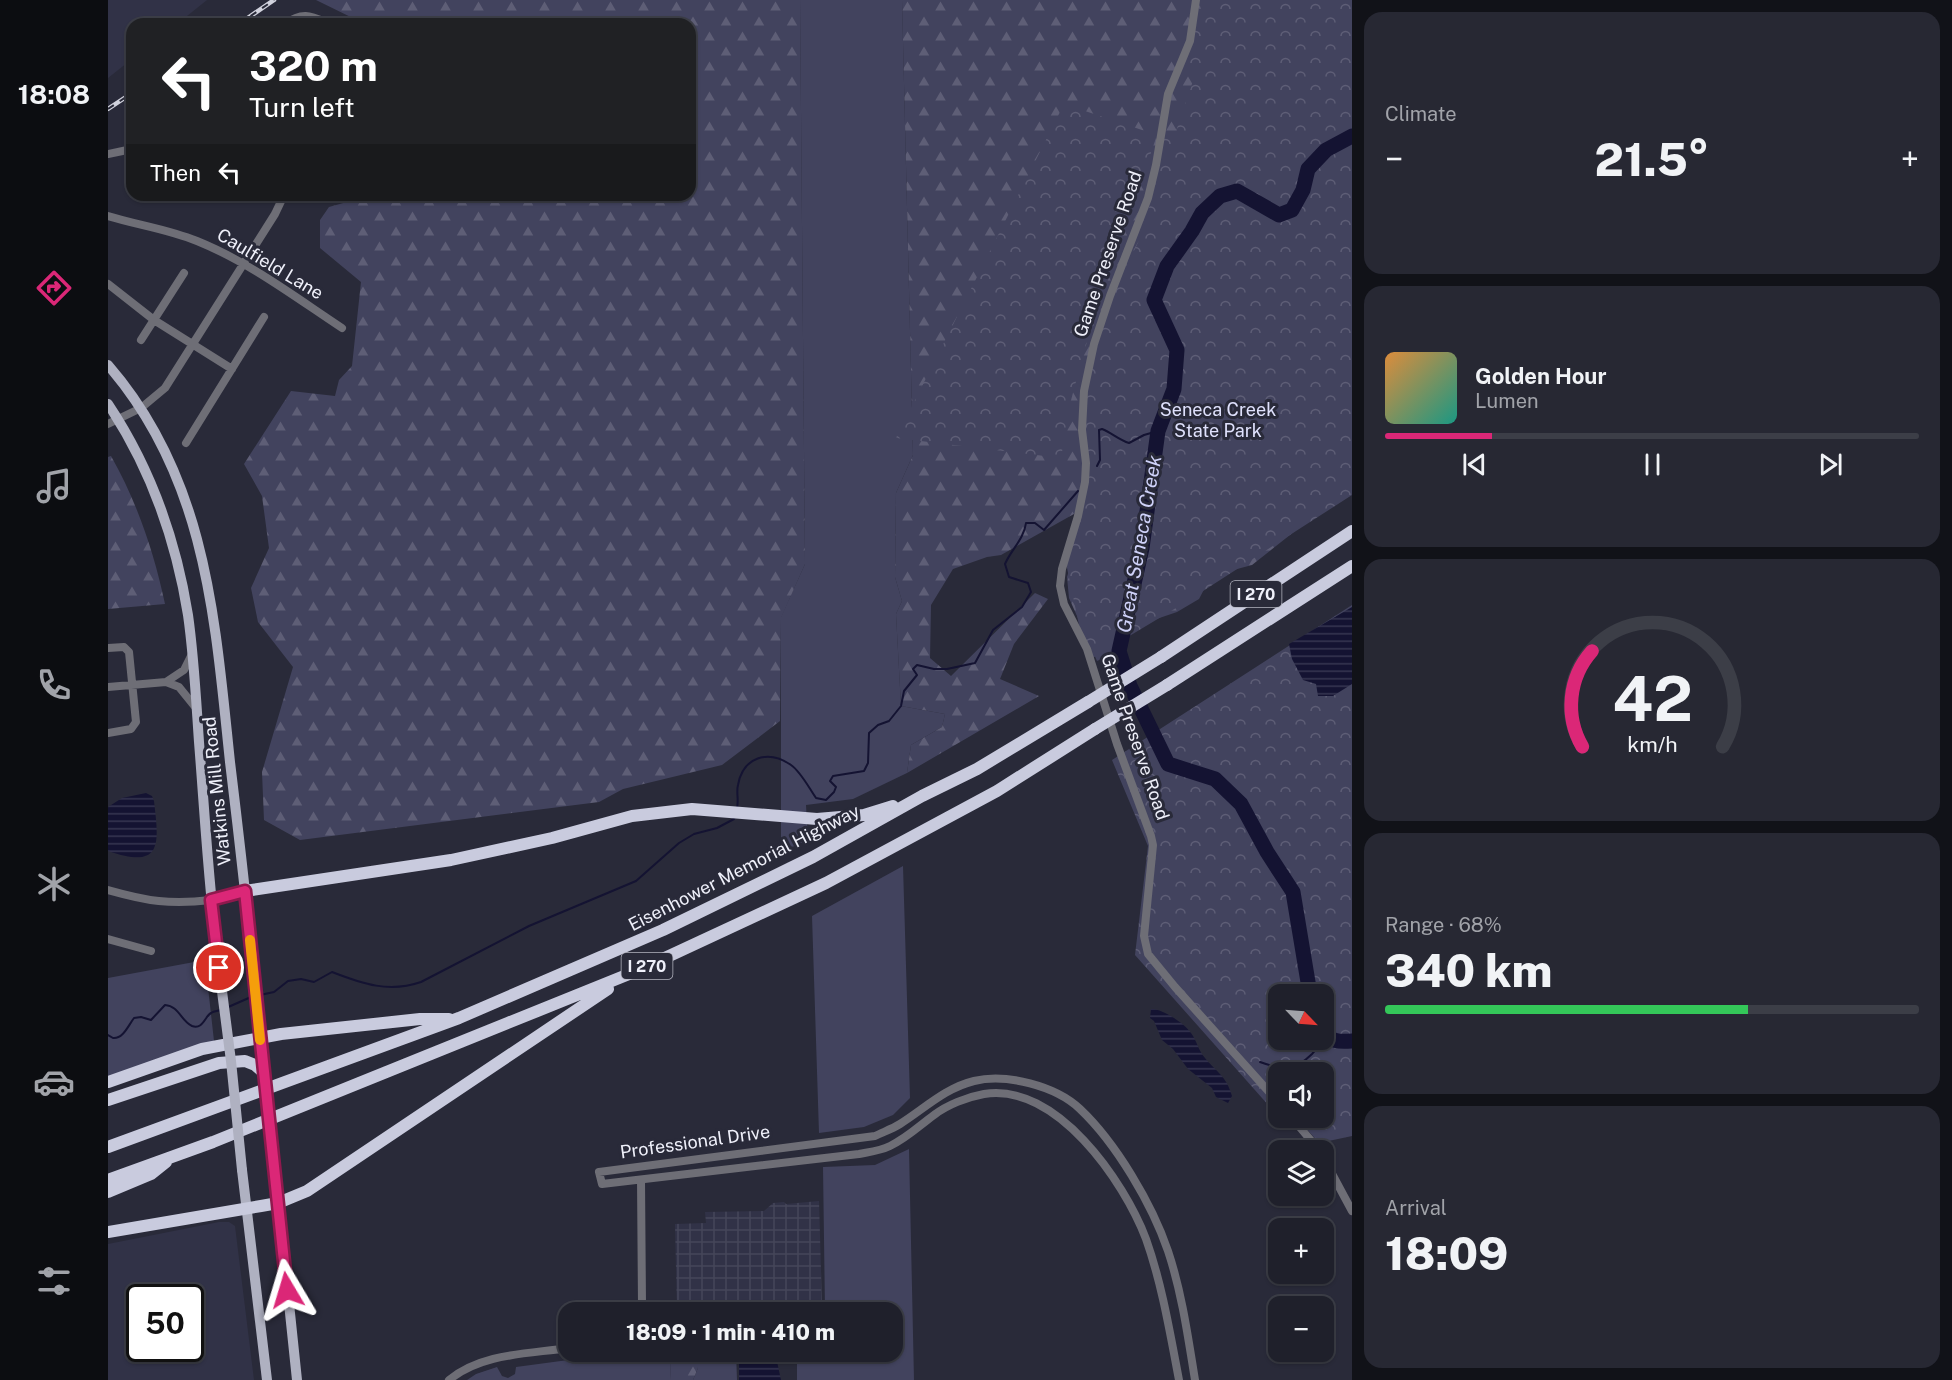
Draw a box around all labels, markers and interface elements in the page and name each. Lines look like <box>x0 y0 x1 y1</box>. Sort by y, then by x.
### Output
text: 320 m <box>249 41 378 90</box>
icon: left <box>150 42 228 120</box>
text: 18:08 <box>18 78 90 110</box>
text: Turn left <box>249 91 355 123</box>
text: Climate <box>1385 102 1457 126</box>
text: 21.5° <box>1595 133 1709 186</box>
text: − <box>1385 140 1403 178</box>
text: + <box>1901 140 1919 178</box>
icon: left <box>213 156 246 189</box>
text: Then <box>150 160 201 186</box>
street label: Game Preserve Road <box>1069 168 1146 340</box>
street label: Caulfield Lane <box>213 224 327 303</box>
icon: directions <box>33 267 75 309</box>
text: Golden Hour <box>1475 363 1606 389</box>
text: Lumen <box>1475 389 1539 413</box>
park label: Seneca Creek State Park <box>1160 399 1276 441</box>
icon: previous <box>1458 448 1491 481</box>
icon: pause <box>1636 448 1669 481</box>
icon: next <box>1814 448 1847 481</box>
water label: Great Seneca Creek <box>1112 453 1166 635</box>
icon: music <box>33 465 75 507</box>
road number: I 270 <box>1230 581 1282 607</box>
street label: Game Preserve Road <box>1097 651 1174 823</box>
text: 42 <box>1612 662 1692 735</box>
icon: phone <box>33 664 75 706</box>
street label: Watkins Mill Road <box>198 716 235 866</box>
text: km/h <box>1627 732 1677 757</box>
street label: Eisenhower Memorial Highway <box>625 800 863 935</box>
icon: climate <box>33 863 75 905</box>
text: Range · 68% <box>1385 913 1502 937</box>
pin <box>193 942 244 993</box>
text: 340 km <box>1385 944 1552 997</box>
icon: arrive <box>202 951 235 984</box>
road number: I 270 <box>622 953 672 979</box>
north arrow <box>1268 984 1334 1050</box>
map controls <box>1268 984 1334 1362</box>
icon: car <box>33 1061 75 1103</box>
button: sound <box>1268 1062 1334 1128</box>
street label: Professional Drive <box>619 1121 771 1162</box>
button: layers <box>1268 1140 1334 1206</box>
text: Arrival <box>1385 1196 1447 1220</box>
button: + <box>1268 1218 1334 1284</box>
text: 18:09 <box>1385 1227 1508 1280</box>
position arrow <box>255 1258 319 1322</box>
icon: filters <box>33 1260 75 1302</box>
speed limit sign: 50 <box>126 1284 204 1362</box>
button: − <box>1268 1296 1334 1362</box>
text: 18:09 · 1 min · 410 m <box>626 1319 835 1345</box>

